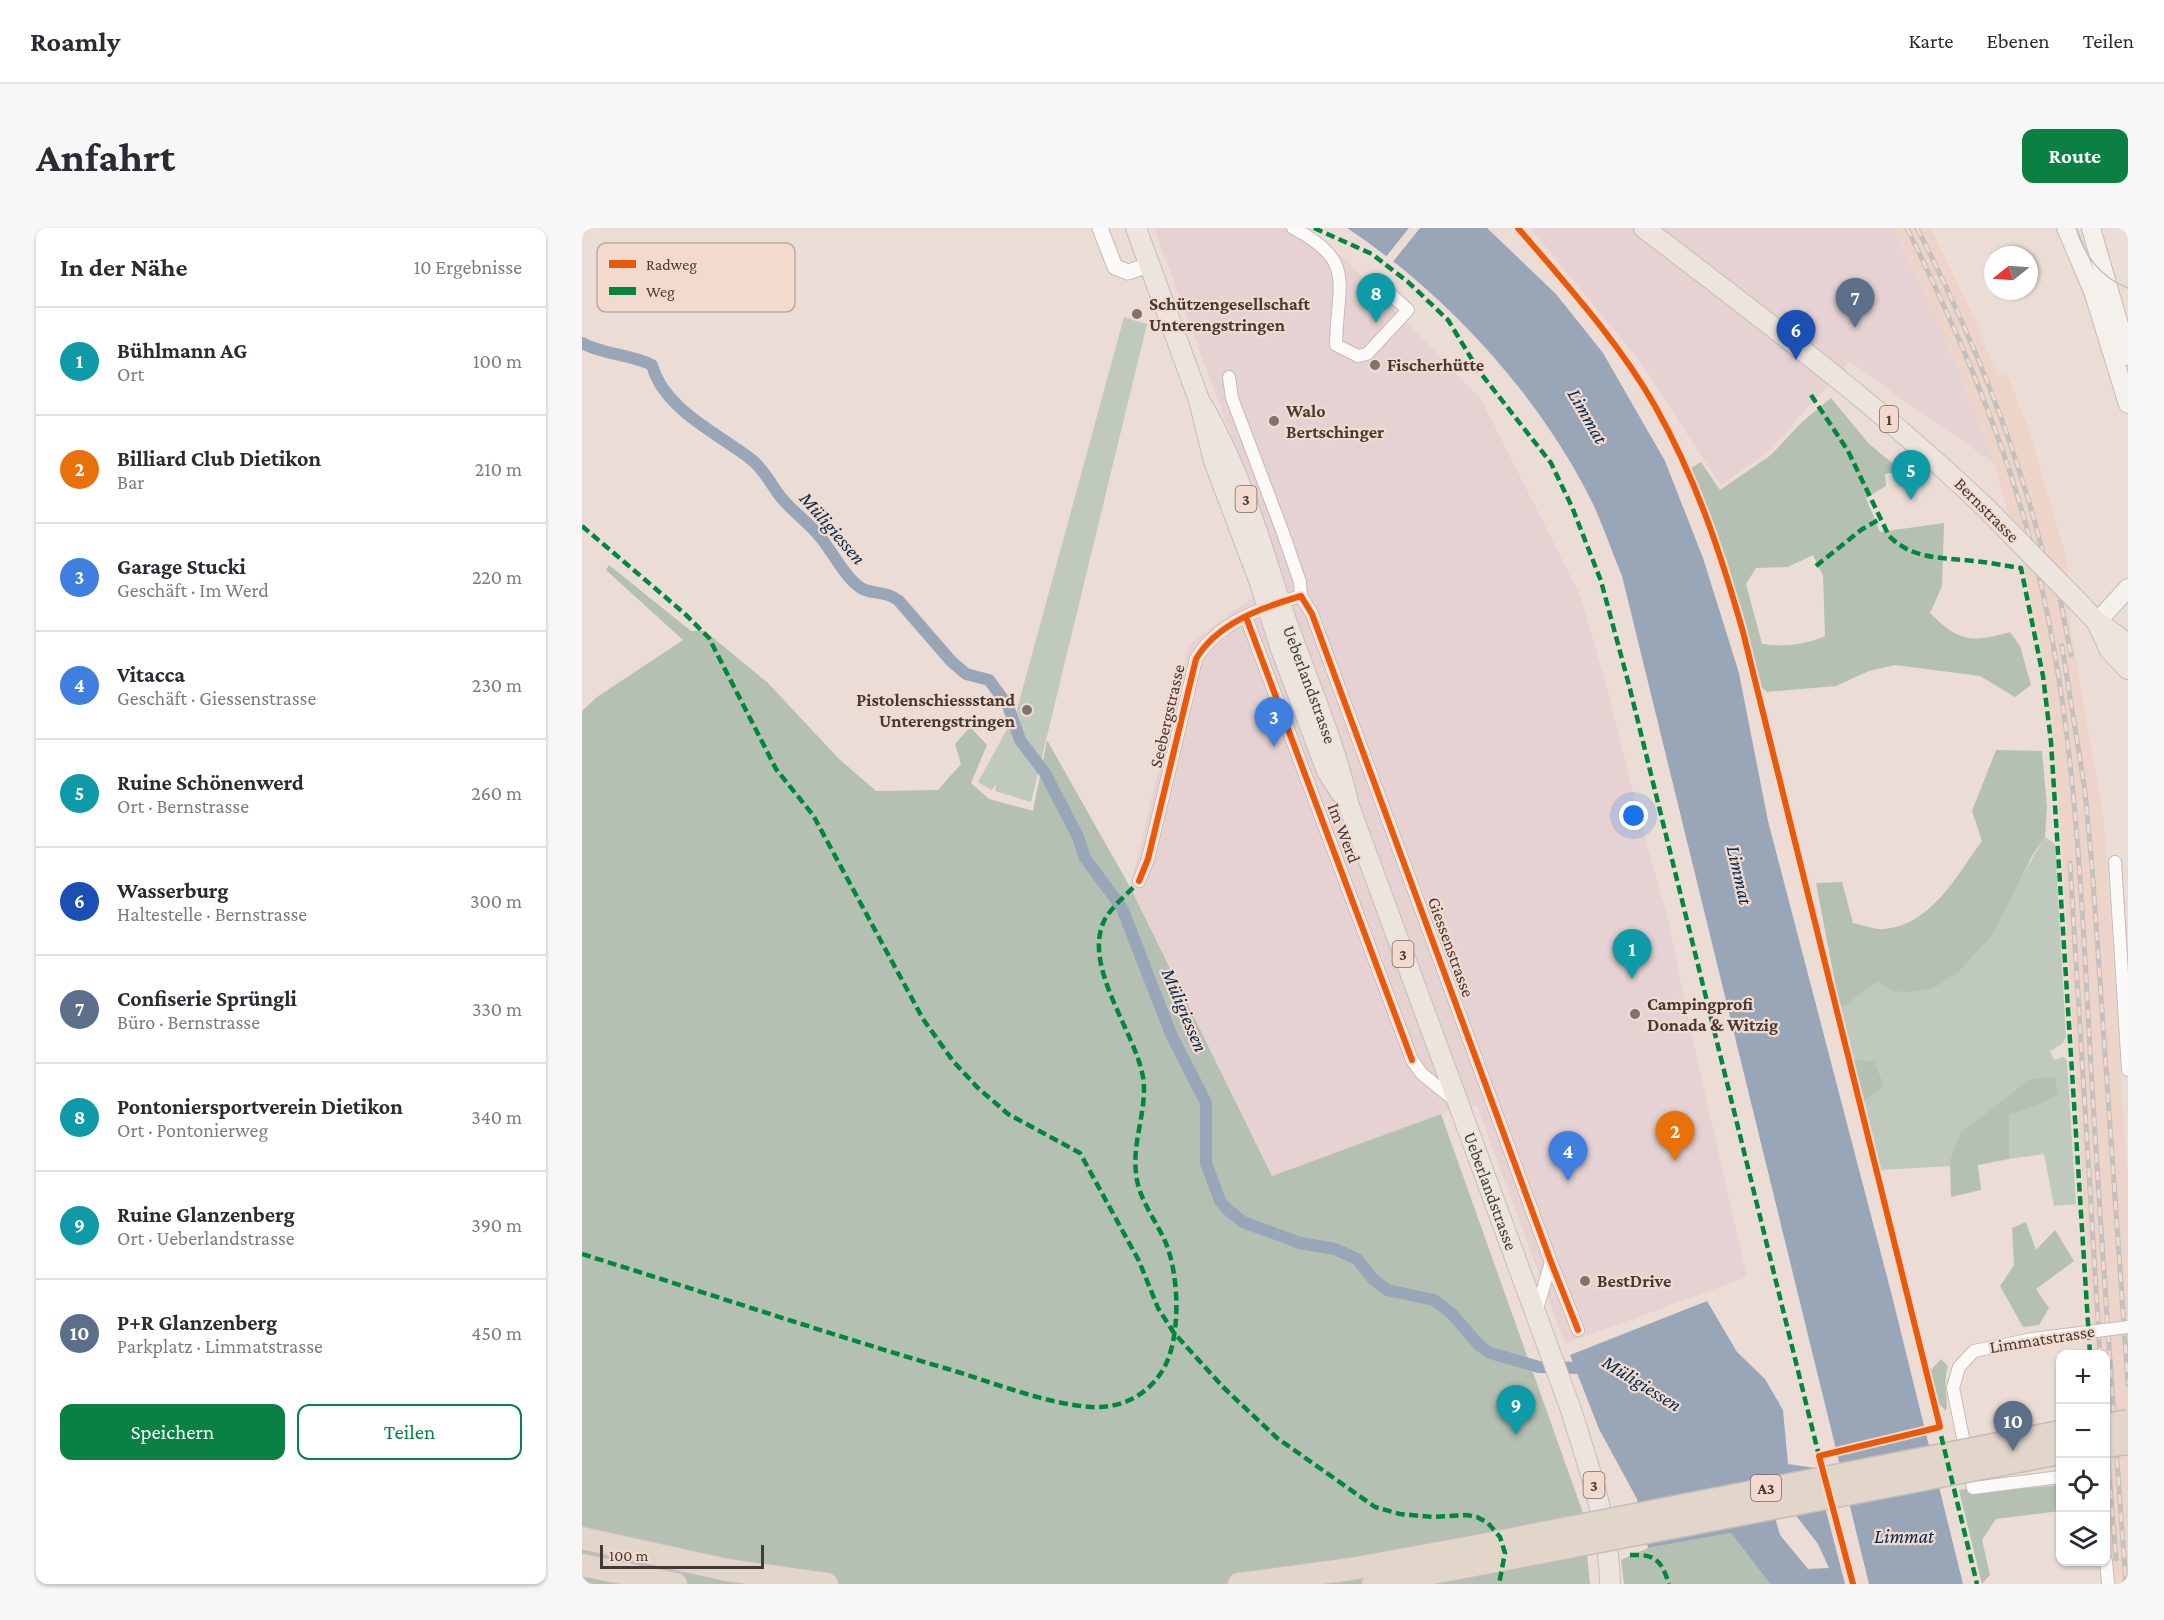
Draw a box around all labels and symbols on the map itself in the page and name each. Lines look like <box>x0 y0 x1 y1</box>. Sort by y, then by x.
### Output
legend <box>597 243 795 312</box>
north arrow <box>1984 246 2038 300</box>
text: Radweg <box>646 256 697 274</box>
pin: 8 <box>1356 274 1396 323</box>
pin: 7 <box>1836 279 1874 328</box>
text: Weg <box>646 283 675 301</box>
place label: Schützengesellschaft Unterengstringen <box>1149 294 1311 335</box>
marker: Schützengesellschaft Unterengstringen <box>1130 307 1144 321</box>
pin: 6 <box>1776 310 1816 360</box>
place label: Fischerhütte <box>1387 355 1484 375</box>
marker: Fischerhütte <box>1368 358 1382 372</box>
water label: Limmat <box>1563 385 1613 448</box>
place label: Walo Bertschinger <box>1285 401 1384 442</box>
road number: 1 <box>1880 406 1898 432</box>
marker: Walo Bertschinger <box>1267 414 1281 428</box>
pin: 5 <box>1892 450 1930 500</box>
street label: Bernstrasse <box>1950 473 2024 547</box>
road number: 3 <box>1236 486 1256 512</box>
water label: Müligiessen <box>794 487 870 569</box>
street label: Ueberlandstrasse <box>1279 623 1341 746</box>
street label: Seebergstrasse <box>1145 662 1189 770</box>
place label: Pistolenschiessstand Unterengstringen <box>856 690 1016 731</box>
pin: 3 <box>1254 698 1294 747</box>
marker: Pistolenschiessstand Unterengstringen <box>1020 703 1034 717</box>
street label: Im Werd <box>1323 800 1365 866</box>
your location <box>1619 801 1648 830</box>
water label: Limmat <box>1723 843 1758 908</box>
street label: Giessenstrasse <box>1424 894 1478 1000</box>
pin: 1 <box>1612 930 1652 979</box>
road number: 3 <box>1392 941 1414 967</box>
water label: Müligiessen <box>1156 964 1212 1056</box>
place label: Campingprofi Donada & Witzig <box>1647 994 1778 1035</box>
marker: Campingprofi Donada & Witzig <box>1628 1007 1642 1021</box>
pin: 2 <box>1656 1112 1694 1161</box>
street label: Ueberlandstrasse <box>1460 1129 1522 1253</box>
pin: 4 <box>1548 1132 1588 1181</box>
place label: BestDrive <box>1597 1271 1671 1291</box>
marker: BestDrive <box>1578 1274 1592 1288</box>
street label: Limmatstrasse <box>1988 1321 2096 1357</box>
water label: Müligiessen <box>1597 1350 1685 1417</box>
pin: 9 <box>1496 1386 1536 1435</box>
pin: 10 <box>1994 1402 2032 1451</box>
road number: 3 <box>1584 1472 1604 1498</box>
road number: A3 <box>1751 1475 1781 1501</box>
water label: Limmat <box>1874 1525 1935 1547</box>
scale bar <box>600 1542 764 1570</box>

